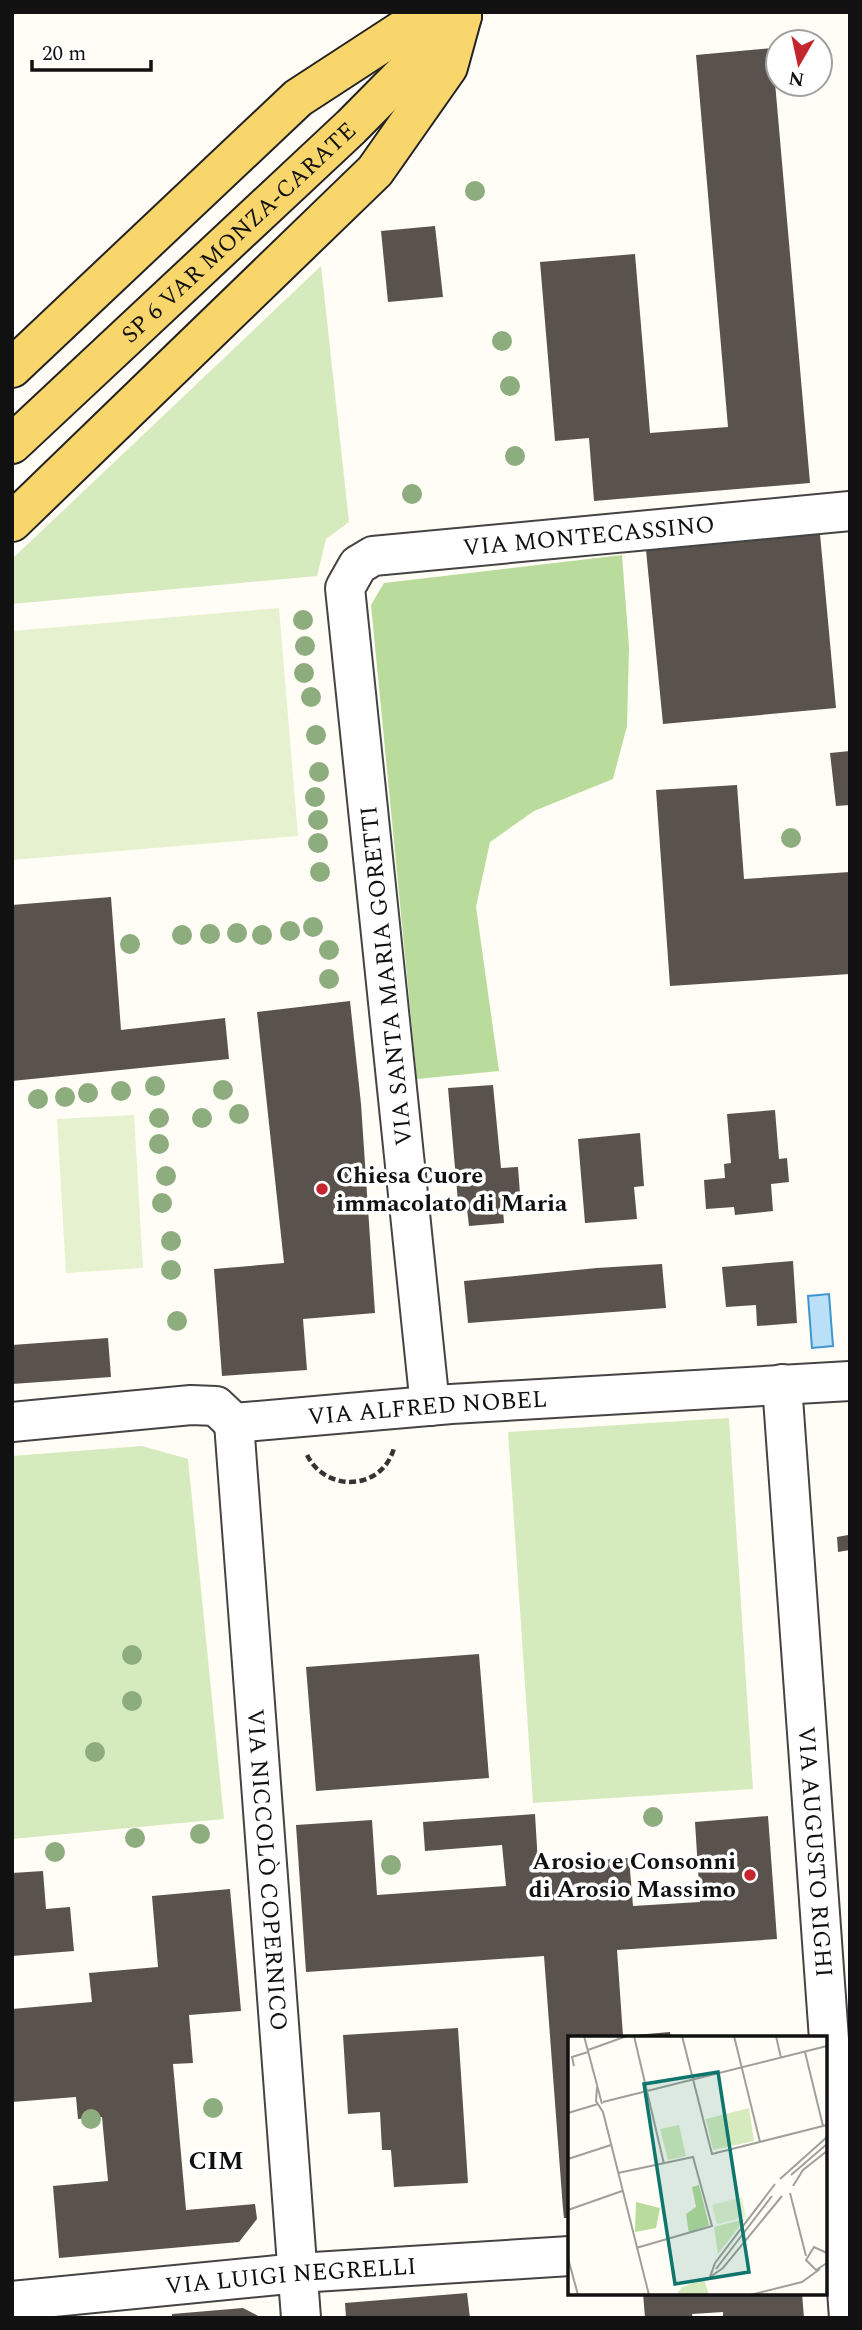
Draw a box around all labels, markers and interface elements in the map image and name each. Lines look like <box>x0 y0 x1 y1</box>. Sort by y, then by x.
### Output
scale bar <box>32 28 150 72</box>
north arrow <box>764 28 834 98</box>
text: 20 m <box>42 38 86 70</box>
text: N <box>787 63 807 94</box>
street label: SP 6 VAR MONZA-CARATE <box>113 114 365 352</box>
street label: VIA MONTECASSINO <box>461 507 716 566</box>
street label: VIA SANTA MARIA GORETTI <box>351 804 423 1148</box>
place label: Chiesa Cuore immacolato di Maria <box>336 1158 568 1222</box>
marker: Chiesa Cuore immacolato di Maria <box>314 1181 330 1197</box>
street label: VIA ALFRED NOBEL <box>306 1381 548 1435</box>
street label: VIA NICCOLÒ COPERNICO <box>236 1707 296 2032</box>
street label: VIA AUGUSTO RIGHI <box>788 1725 842 1979</box>
place label: Arosio e Consonni di Arosio Massimo <box>529 1844 736 1908</box>
marker: Arosio e Consonni di Arosio Massimo <box>742 1867 758 1883</box>
inset map <box>568 2036 827 2295</box>
district label: CIM <box>188 2141 244 2181</box>
street label: VIA LUIGI NEGRELLI <box>164 2249 418 2305</box>

